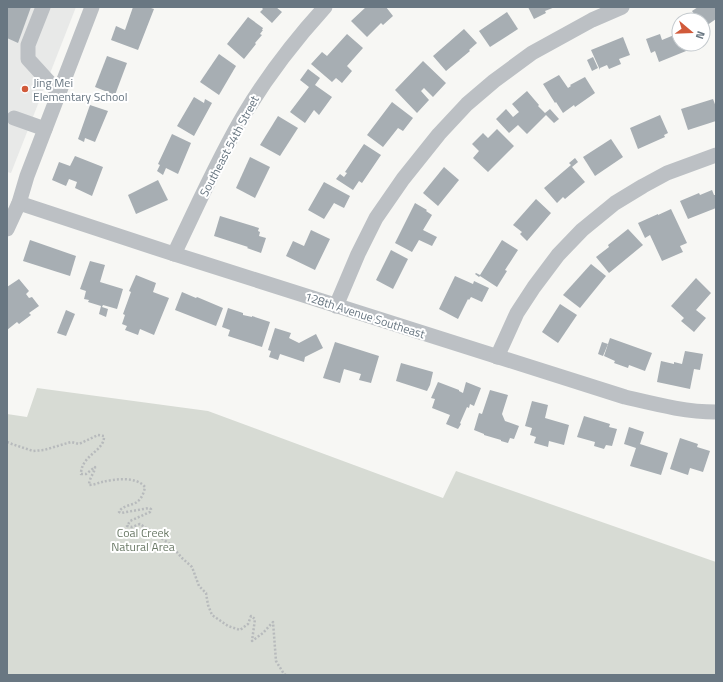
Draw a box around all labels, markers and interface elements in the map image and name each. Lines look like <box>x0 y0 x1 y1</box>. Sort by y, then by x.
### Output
north arrow <box>671 12 711 52</box>
text: N <box>692 29 709 41</box>
place label: Jing Mei Elementary School <box>33 73 127 106</box>
marker: Jing Mei Elementary School <box>20 84 30 94</box>
street label: Southeast 54th Street <box>194 91 264 200</box>
street label: 128th Avenue Southeast <box>302 287 428 344</box>
park label: Coal Creek Natural Area <box>111 523 175 556</box>

